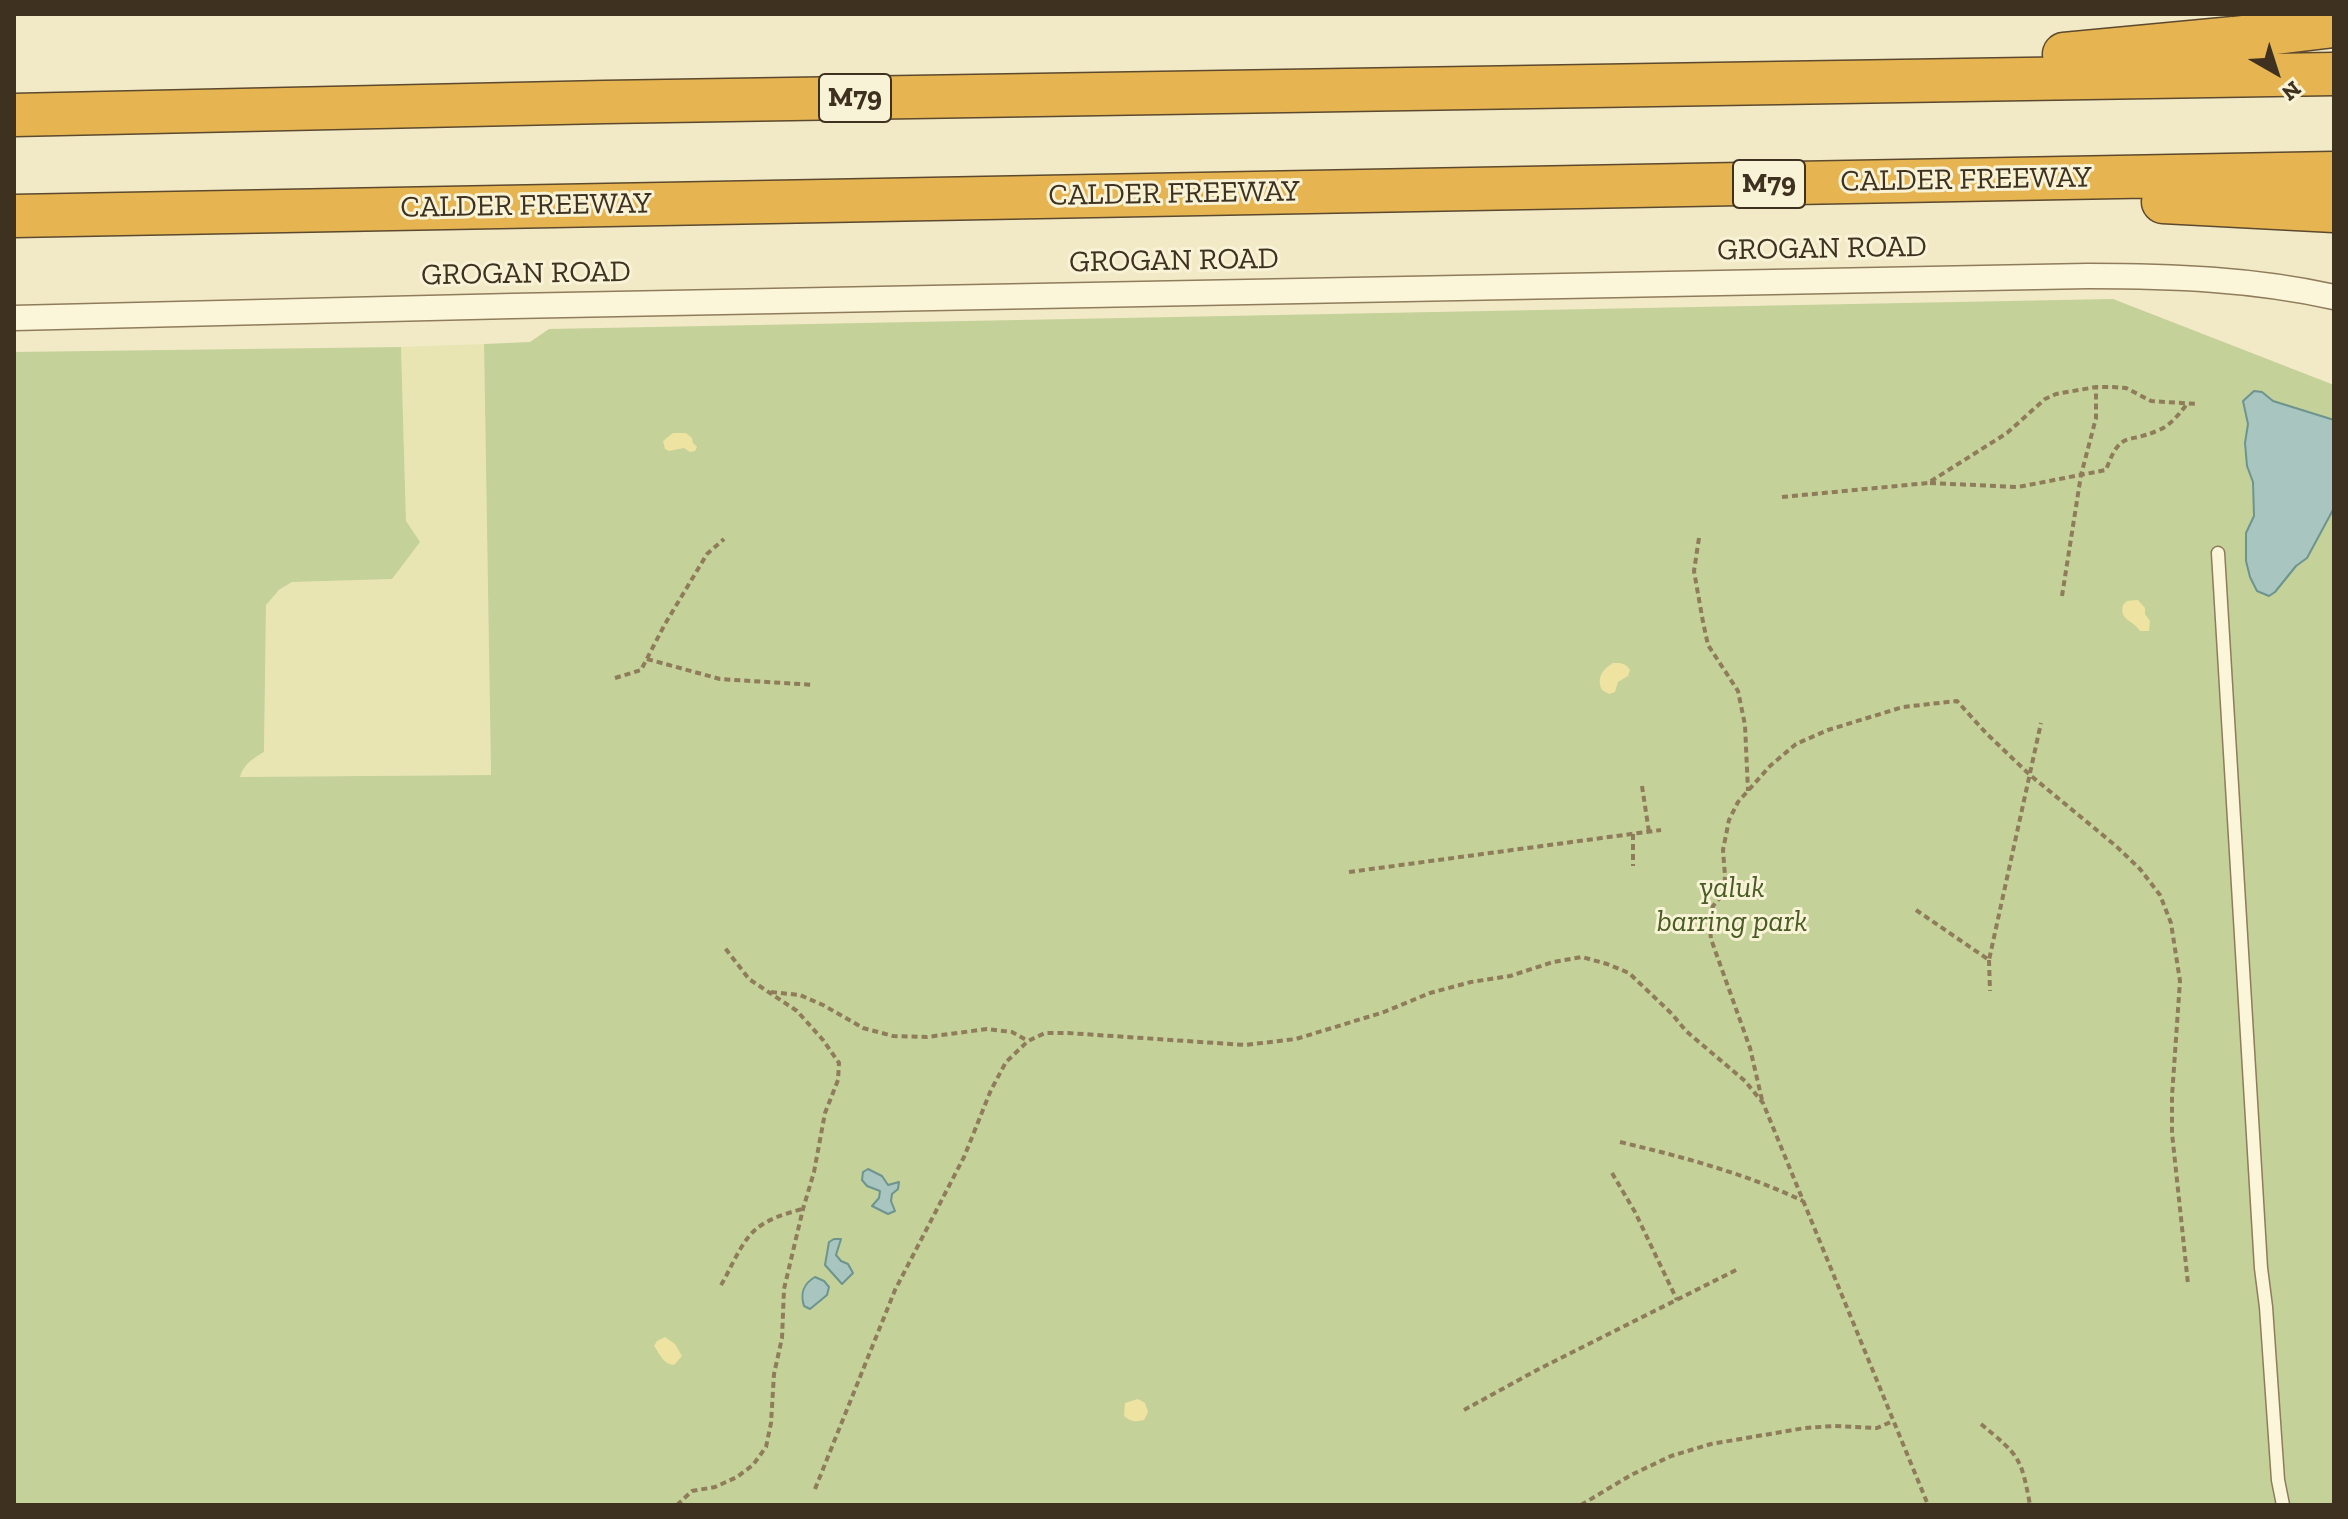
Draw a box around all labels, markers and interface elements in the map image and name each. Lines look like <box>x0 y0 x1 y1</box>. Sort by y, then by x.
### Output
north arrow <box>2236 32 2316 112</box>
road number: M79 <box>819 74 891 122</box>
text: N <box>2276 75 2306 107</box>
road number: M79 <box>1733 160 1805 208</box>
street label: CALDER FREEWAY <box>1840 160 2092 200</box>
street label: CALDER FREEWAY <box>1048 174 1300 214</box>
street label: CALDER FREEWAY <box>400 186 652 226</box>
street label: GROGAN ROAD <box>1717 229 1927 269</box>
street label: GROGAN ROAD <box>1069 241 1279 281</box>
street label: GROGAN ROAD <box>421 254 631 294</box>
park label: yaluk barring park <box>1657 870 1807 940</box>

